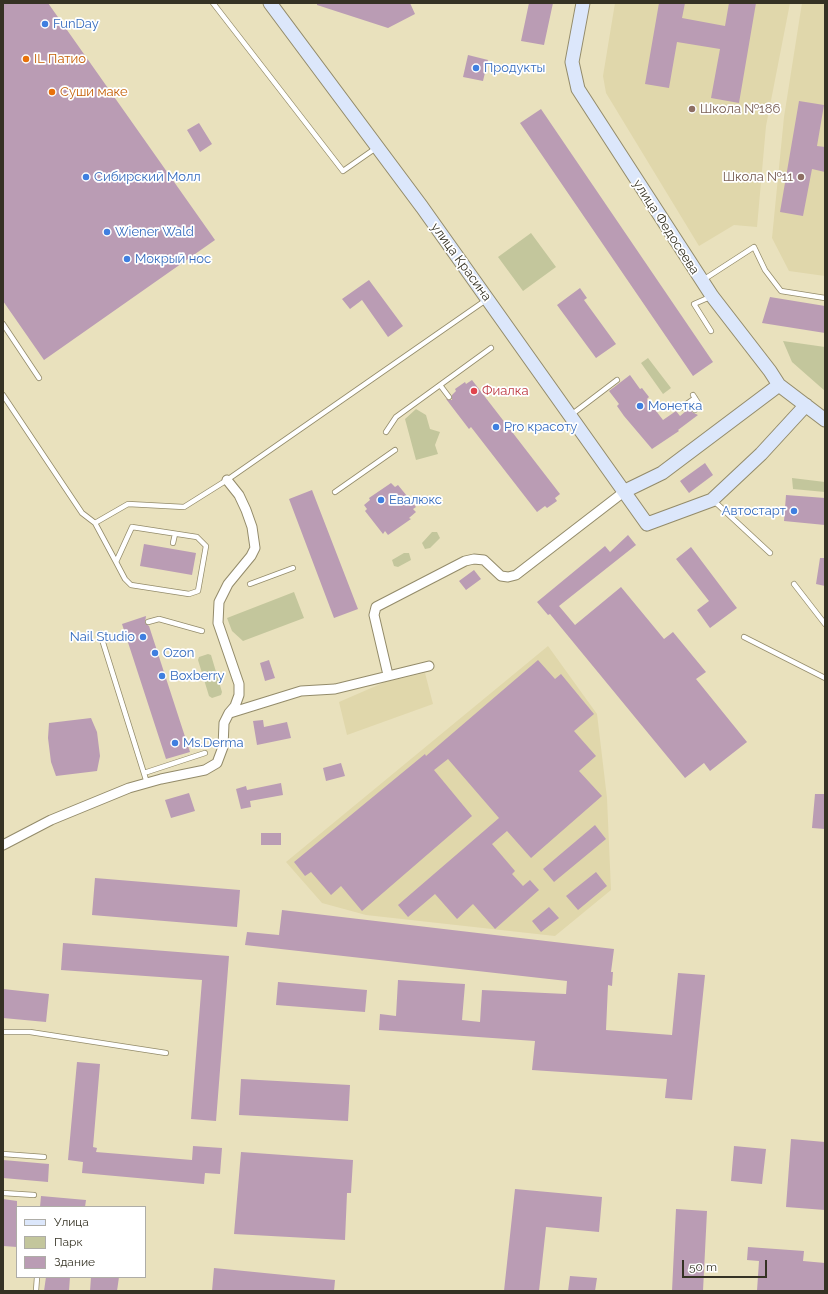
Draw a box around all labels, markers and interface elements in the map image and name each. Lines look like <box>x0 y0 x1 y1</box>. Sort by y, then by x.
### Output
place label: FunDay <box>53 16 99 32</box>
marker: FunDay <box>40 19 50 29</box>
place label: IL Патио <box>34 51 86 67</box>
marker: IL Патио <box>21 54 31 64</box>
place label: Продукты <box>484 60 545 76</box>
marker: Продукты <box>471 63 481 73</box>
place label: Суши маке <box>60 84 128 100</box>
marker: Суши маке <box>47 87 57 97</box>
place label: Школа №186 <box>700 101 780 117</box>
marker: Школа №186 <box>687 104 697 114</box>
place label: Сибирский Молл <box>94 169 201 185</box>
place label: Школа №11 <box>723 169 793 185</box>
marker: Сибирский Молл <box>81 172 91 182</box>
marker: Школа №11 <box>796 172 806 182</box>
street label: улица Федосеева <box>630 177 702 277</box>
street label: улица Красина <box>427 220 495 304</box>
place label: Wiener Wald <box>115 224 194 240</box>
marker: Wiener Wald <box>102 227 112 237</box>
place label: Мокрый нос <box>135 251 211 267</box>
marker: Мокрый нос <box>122 254 132 264</box>
place label: Фиалка <box>482 383 529 399</box>
marker: Фиалка <box>469 386 479 396</box>
place label: Монетка <box>648 398 702 414</box>
marker: Монетка <box>635 401 645 411</box>
place label: Pro красоту <box>504 419 577 435</box>
marker: Pro красоту <box>491 422 501 432</box>
place label: Евалюкс <box>389 492 442 508</box>
marker: Евалюкс <box>376 495 386 505</box>
place label: Автостарт <box>722 503 786 519</box>
marker: Автостарт <box>789 506 799 516</box>
place label: Nail Studio <box>70 629 135 645</box>
marker: Nail Studio <box>138 632 148 642</box>
place label: Ozon <box>163 645 194 661</box>
marker: Ozon <box>150 648 160 658</box>
place label: Boxberry <box>170 668 224 684</box>
marker: Boxberry <box>157 671 167 681</box>
place label: Ms.Derma <box>183 735 244 751</box>
marker: Ms.Derma <box>170 738 180 748</box>
legend <box>16 1206 146 1278</box>
text: Улица <box>54 1215 89 1229</box>
text: Парк <box>54 1235 83 1249</box>
scale bar <box>684 1252 769 1278</box>
text: Здание <box>54 1255 95 1269</box>
text: 50 m <box>689 1260 717 1274</box>

